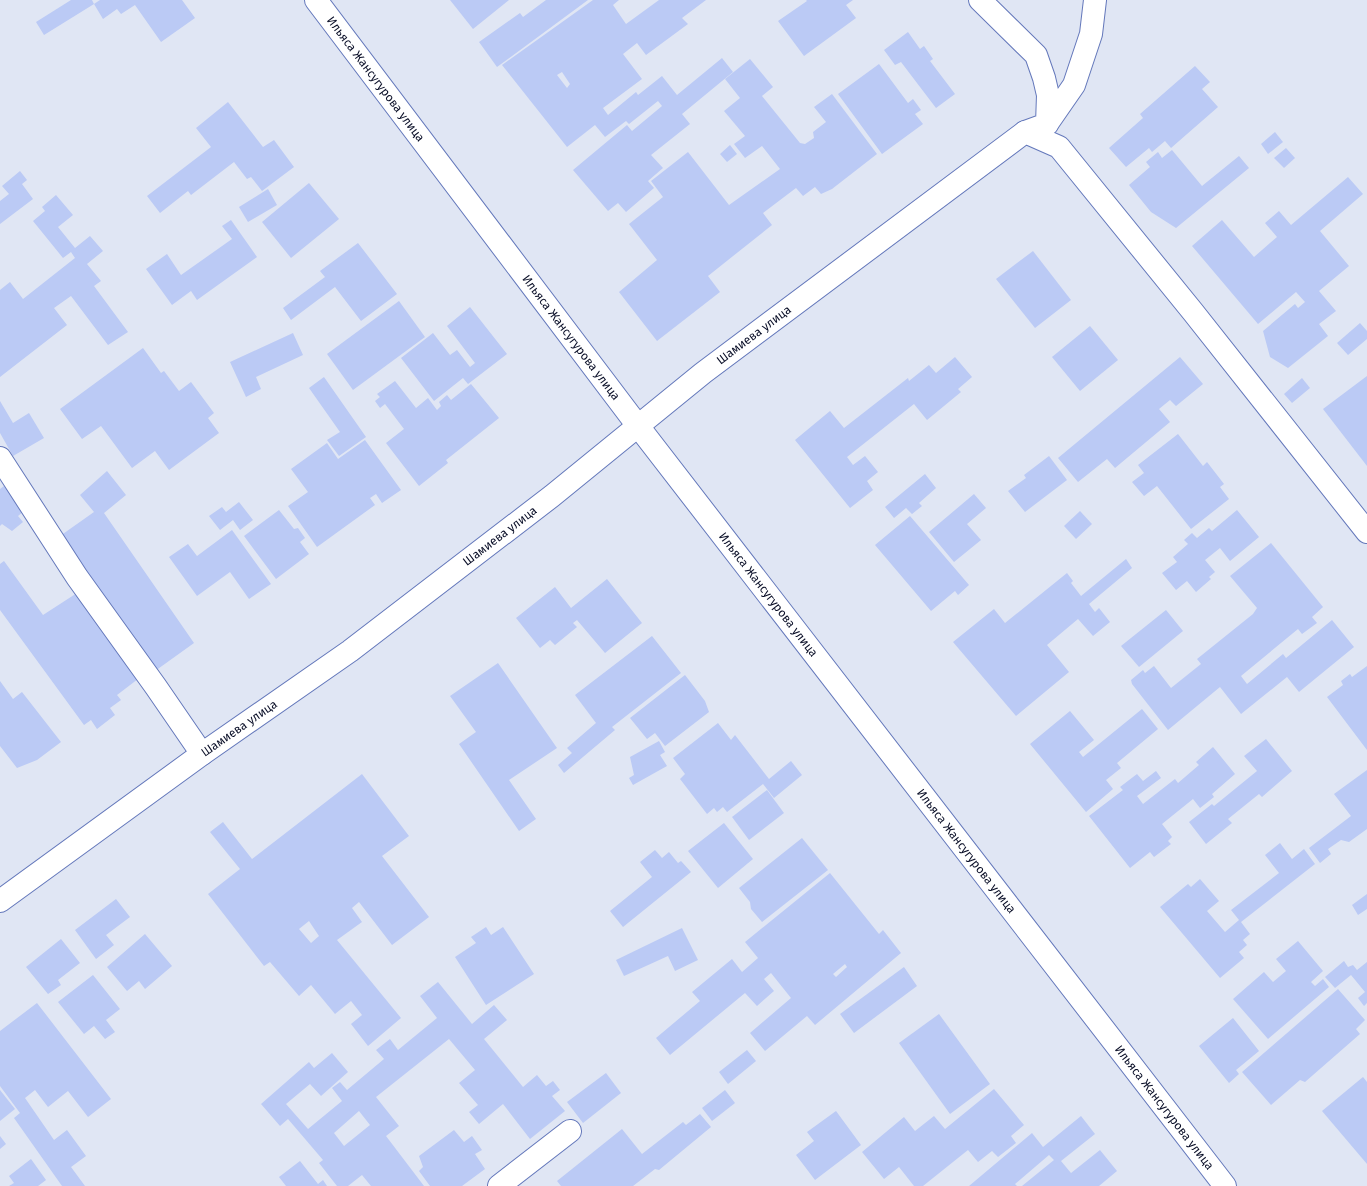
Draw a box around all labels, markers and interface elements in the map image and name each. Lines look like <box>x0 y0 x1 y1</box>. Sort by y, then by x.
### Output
street label: Ильяса Жансугурова улица <box>324 14 428 144</box>
street label: Ильяса Жансугурова улица <box>519 272 623 403</box>
street label: Шамиева улица <box>714 303 794 367</box>
street label: Шамиева улица <box>460 503 540 569</box>
street label: Ильяса Жансугурова улица <box>716 530 821 660</box>
street label: Шамиева улица <box>198 697 280 759</box>
street label: Ильяса Жансугурова улица <box>914 786 1019 916</box>
street label: Ильяса Жансугурова улица <box>1112 1042 1217 1172</box>

